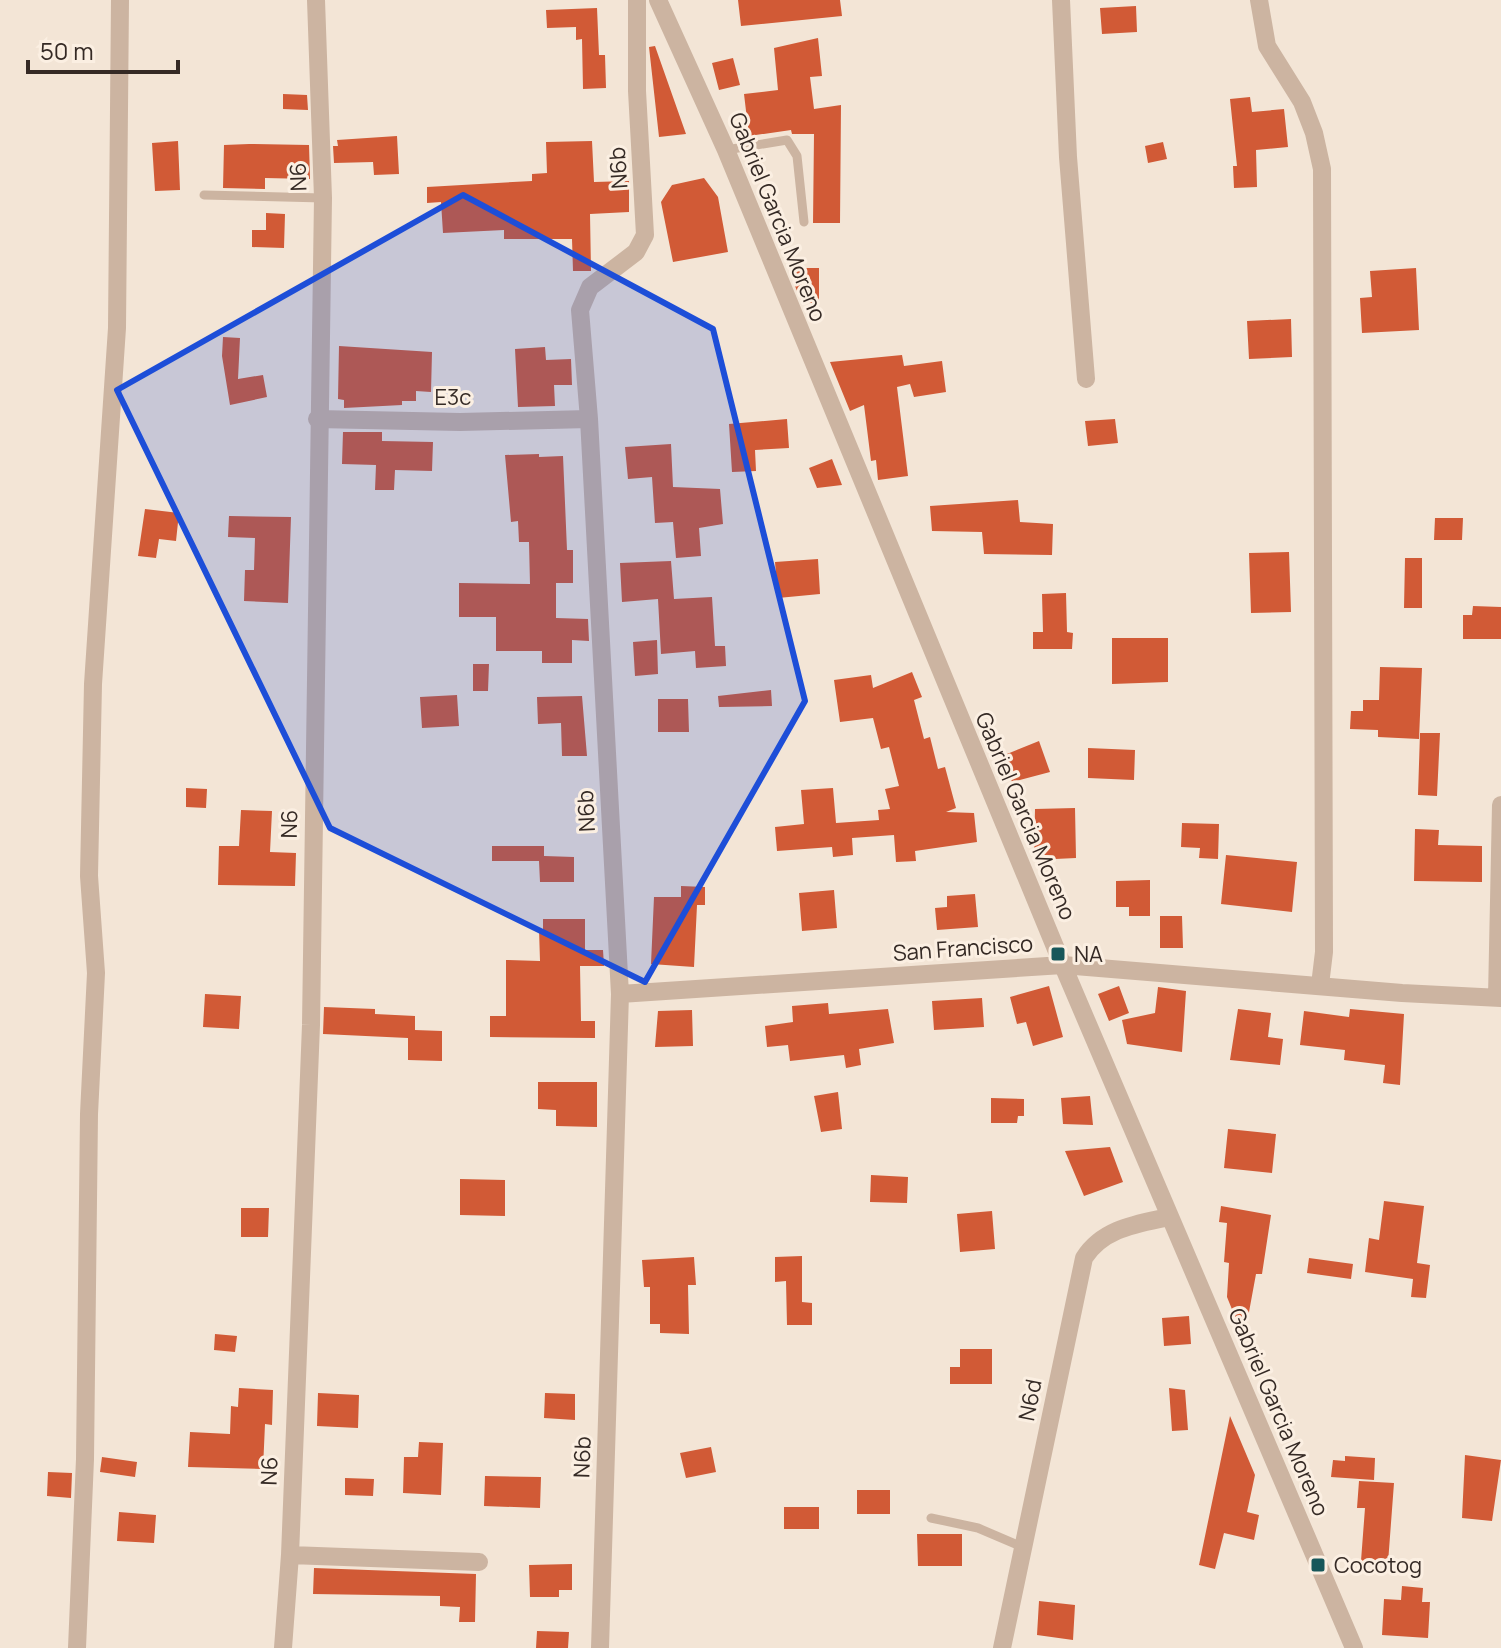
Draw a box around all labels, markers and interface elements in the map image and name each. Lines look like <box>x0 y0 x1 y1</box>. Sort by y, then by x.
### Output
scale bar <box>28 24 178 74</box>
text: 50 m <box>40 34 94 67</box>
street label: Gabriel Garcia Moreno <box>722 108 834 326</box>
street label: N6b <box>602 146 634 190</box>
street label: N6 <box>283 162 313 192</box>
street label: E3c <box>435 382 471 412</box>
street label: Gabriel Garcia Moreno <box>969 707 1083 925</box>
street label: N6b <box>570 789 602 833</box>
street label: N6 <box>274 809 304 839</box>
street label: San Francisco <box>892 928 1034 968</box>
place label: NA <box>1074 939 1103 969</box>
marker: NA <box>1049 945 1067 963</box>
street label: Gabriel Garcia Moreno <box>1222 1303 1336 1521</box>
street label: N6d <box>1011 1377 1049 1423</box>
street label: N6b <box>566 1436 598 1478</box>
street label: N6 <box>254 1456 284 1486</box>
place label: Cocotog <box>1334 1550 1422 1580</box>
marker: Cocotog <box>1309 1556 1327 1574</box>

